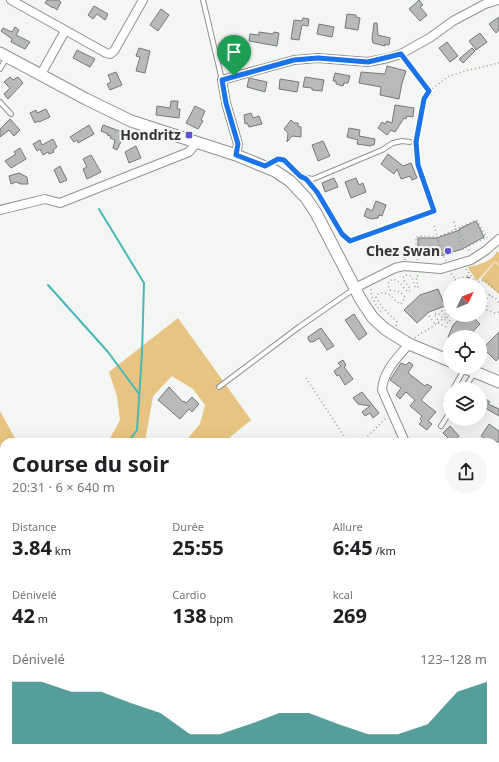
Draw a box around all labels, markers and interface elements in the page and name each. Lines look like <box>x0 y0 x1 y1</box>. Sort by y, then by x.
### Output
pin <box>217 35 251 76</box>
icon: arrive <box>223 41 245 63</box>
place label: Hondritz <box>120 125 181 144</box>
marker: Hondritz <box>184 130 194 140</box>
place label: Chez Swan <box>366 241 440 260</box>
marker: Chez Swan <box>443 246 453 256</box>
north arrow <box>443 278 487 322</box>
map controls <box>443 278 487 426</box>
button: locate <box>443 330 487 374</box>
button: layers <box>443 382 487 426</box>
text: Course du soir <box>12 448 169 478</box>
button: share <box>445 451 487 493</box>
text: 20:31 · 6 × 640 m <box>12 478 115 496</box>
text: Distance <box>12 519 57 534</box>
text: Durée <box>172 519 204 534</box>
text: Allure <box>333 519 363 534</box>
text: 3.84 <box>12 534 52 561</box>
text: 25:55 <box>172 534 224 561</box>
text: 6:45 <box>333 534 373 561</box>
text: km <box>52 543 71 558</box>
text: /km <box>373 543 396 558</box>
text: Dénivelé <box>12 587 57 602</box>
text: Cardio <box>172 587 206 602</box>
text: kcal <box>333 587 353 602</box>
text: 42 <box>12 602 35 629</box>
text: 138 <box>172 602 207 629</box>
text: 269 <box>333 602 367 629</box>
text: m <box>35 611 48 626</box>
text: bpm <box>207 611 233 626</box>
text: Dénivelé <box>12 650 65 668</box>
text: 123–128 m <box>420 650 487 668</box>

